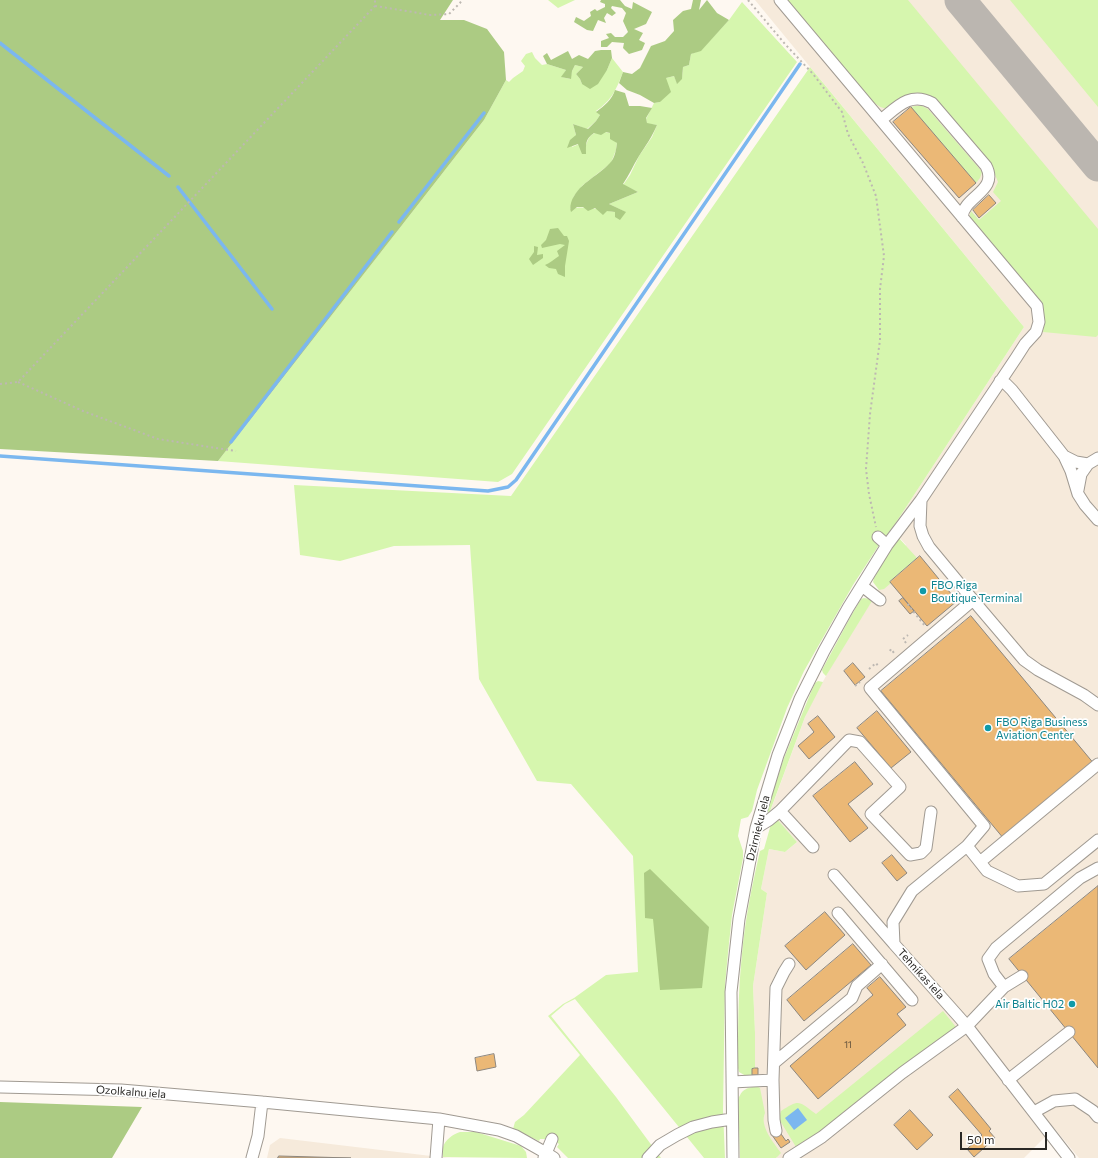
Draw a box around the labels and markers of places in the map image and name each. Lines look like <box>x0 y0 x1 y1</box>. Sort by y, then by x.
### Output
place label: FBO Riga Boutique Terminal <box>931 578 1022 604</box>
marker: FBO Riga Boutique Terminal <box>918 586 928 596</box>
place label: FBO Riga Business Aviation Center <box>996 715 1088 741</box>
marker: FBO Riga Business Aviation Center <box>983 723 993 733</box>
place label: Air Baltic H02 <box>995 997 1064 1011</box>
marker: Air Baltic H02 <box>1067 999 1077 1009</box>

